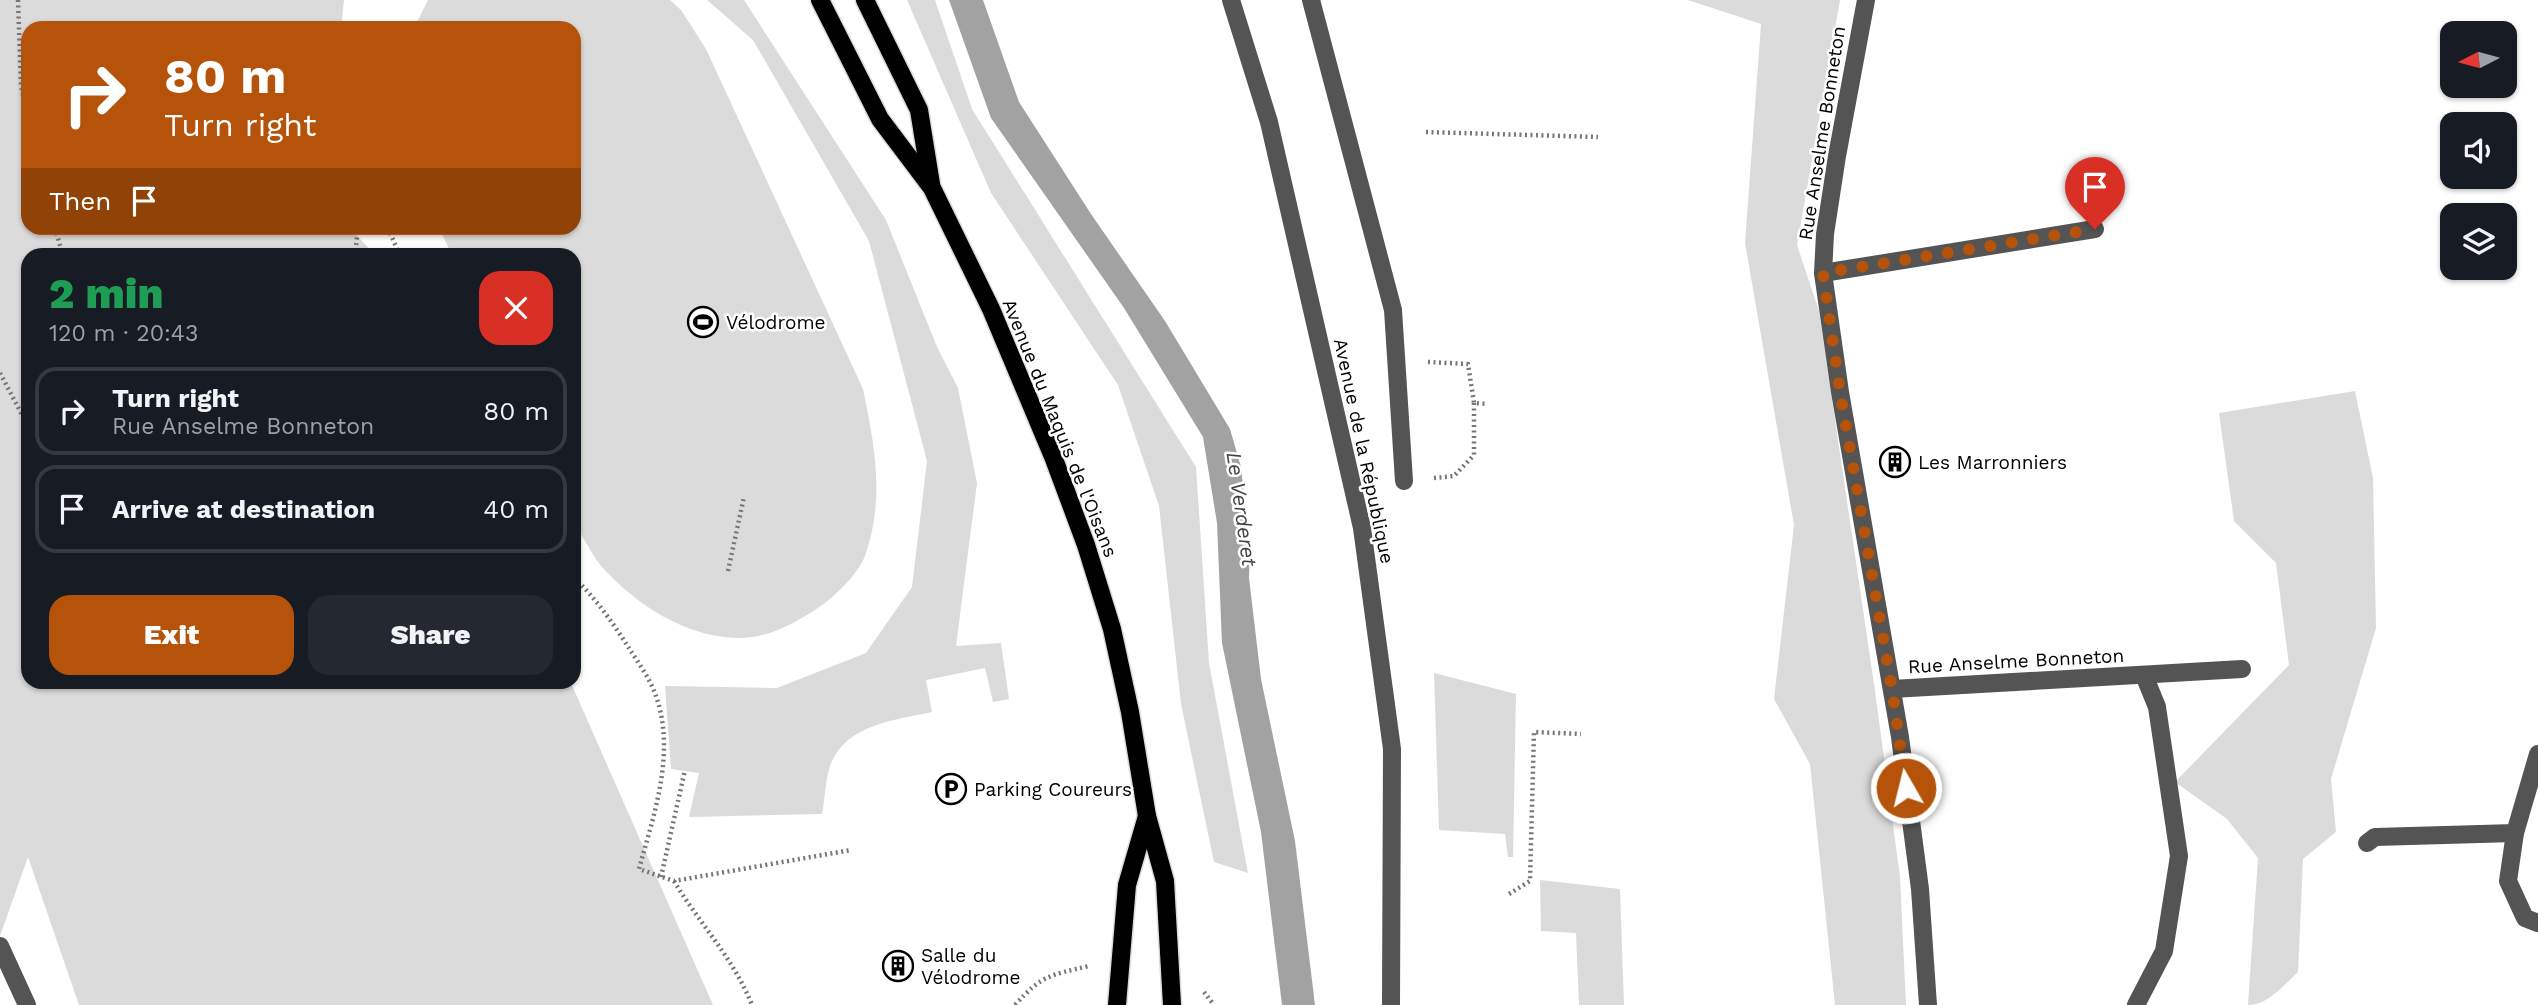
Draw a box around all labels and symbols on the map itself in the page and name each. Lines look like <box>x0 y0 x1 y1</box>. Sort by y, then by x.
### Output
north arrow <box>2440 21 2516 98</box>
street label: Rue Anselme Bonneton <box>1794 24 1850 242</box>
pin <box>2065 157 2125 229</box>
street label: Avenue du Maquis de l'Oisans <box>998 295 1122 561</box>
sports icon: Vélodrome <box>686 305 720 339</box>
place label: Vélodrome <box>726 311 825 334</box>
street label: Avenue de la République <box>1329 336 1399 566</box>
building icon: Les Marronniers <box>1878 445 1912 479</box>
water label: Le Verderet <box>1222 450 1262 568</box>
place label: Les Marronniers <box>1918 451 2067 474</box>
street label: Rue Anselme Bonneton <box>1907 644 2125 678</box>
position arrow <box>1869 751 1943 825</box>
parking icon: Parking Coureurs <box>934 772 968 806</box>
place label: Parking Coureurs <box>974 778 1132 801</box>
place label: Salle du Vélodrome <box>921 944 1020 989</box>
building icon: Salle du Vélodrome <box>881 949 915 983</box>

